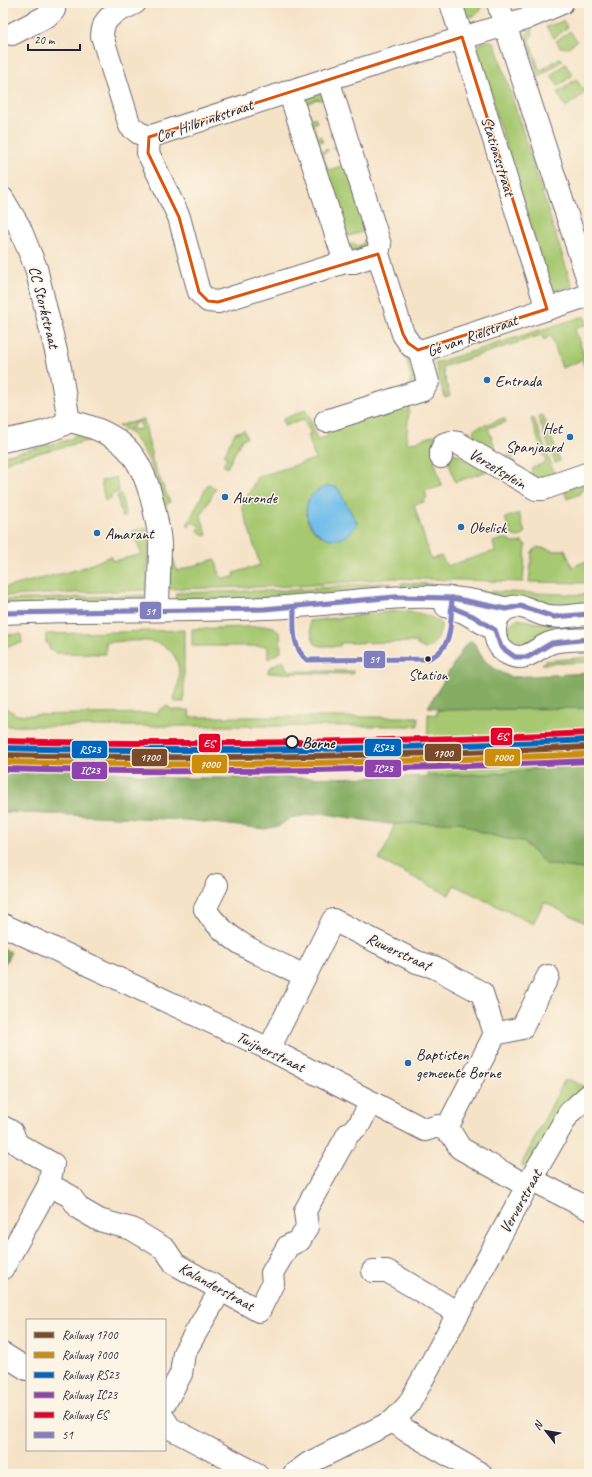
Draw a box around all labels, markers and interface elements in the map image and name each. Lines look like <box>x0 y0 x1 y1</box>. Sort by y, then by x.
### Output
scale bar <box>28 26 80 52</box>
text: 20 m <box>34 32 56 48</box>
street label: Cor Hilbrinkstraat <box>153 94 257 147</box>
street label: Stationsstraat <box>476 114 520 200</box>
street label: CC Storkstraat <box>24 264 64 352</box>
street label: Gé van Rielstraat <box>424 310 522 362</box>
place label: Entrada <box>495 371 543 391</box>
marker: Entrada <box>482 375 492 385</box>
place label: Het Spanjaard <box>506 419 565 457</box>
marker: Het Spanjaard <box>565 432 575 442</box>
street label: Verzetsplein <box>465 444 531 494</box>
place label: Auronde <box>233 488 279 508</box>
marker: Auronde <box>220 492 230 502</box>
place label: Obelisk <box>469 518 507 538</box>
marker: Obelisk <box>456 522 466 532</box>
place label: Amarant <box>105 524 155 544</box>
marker: Amarant <box>92 528 102 538</box>
line badge: 51 <box>139 601 162 620</box>
text: 51 <box>145 604 156 618</box>
line badge: 51 <box>363 650 386 669</box>
text: 51 <box>369 652 380 666</box>
marker: Station <box>423 654 433 664</box>
place label: Station <box>409 666 449 685</box>
line badge: ES <box>490 727 513 746</box>
text: ES <box>497 729 510 743</box>
line badge: ES <box>198 733 221 753</box>
place label: Borne <box>302 733 336 753</box>
marker: Borne <box>285 735 299 749</box>
text: ES <box>204 736 217 750</box>
line badge: RS23 <box>364 738 402 757</box>
line badge: RS23 <box>71 740 108 759</box>
text: RS23 <box>372 740 395 754</box>
text: RS23 <box>79 742 102 756</box>
line badge: 1700 <box>424 743 462 762</box>
text: 1700 <box>433 746 454 760</box>
line badge: 1700 <box>131 748 168 767</box>
line badge: 7000 <box>484 748 521 767</box>
text: 1700 <box>140 750 161 764</box>
text: 7000 <box>493 750 514 764</box>
line badge: 7000 <box>191 754 228 774</box>
text: 7000 <box>200 757 221 771</box>
line badge: IC23 <box>364 759 402 778</box>
line badge: IC23 <box>71 761 108 780</box>
text: IC23 <box>373 761 394 775</box>
text: IC23 <box>80 763 101 777</box>
street label: Ruwerstraat <box>363 928 436 977</box>
street label: Twijnerstraat <box>233 1027 310 1078</box>
place label: Baptisten gemeente Borne <box>416 1045 503 1083</box>
marker: Baptisten gemeente Borne <box>403 1058 413 1068</box>
street label: Ververstraat <box>495 1165 547 1237</box>
street label: Kalanderstraat <box>175 1258 259 1317</box>
legend <box>26 1319 166 1451</box>
text: Railway 1700 <box>62 1327 119 1343</box>
text: Railway 7000 <box>62 1347 119 1363</box>
text: Railway RS23 <box>62 1367 120 1383</box>
text: Railway IC23 <box>62 1387 119 1403</box>
text: Railway ES <box>62 1407 110 1423</box>
north arrow <box>526 1411 566 1451</box>
text: N <box>530 1417 546 1432</box>
text: 51 <box>62 1427 73 1443</box>

